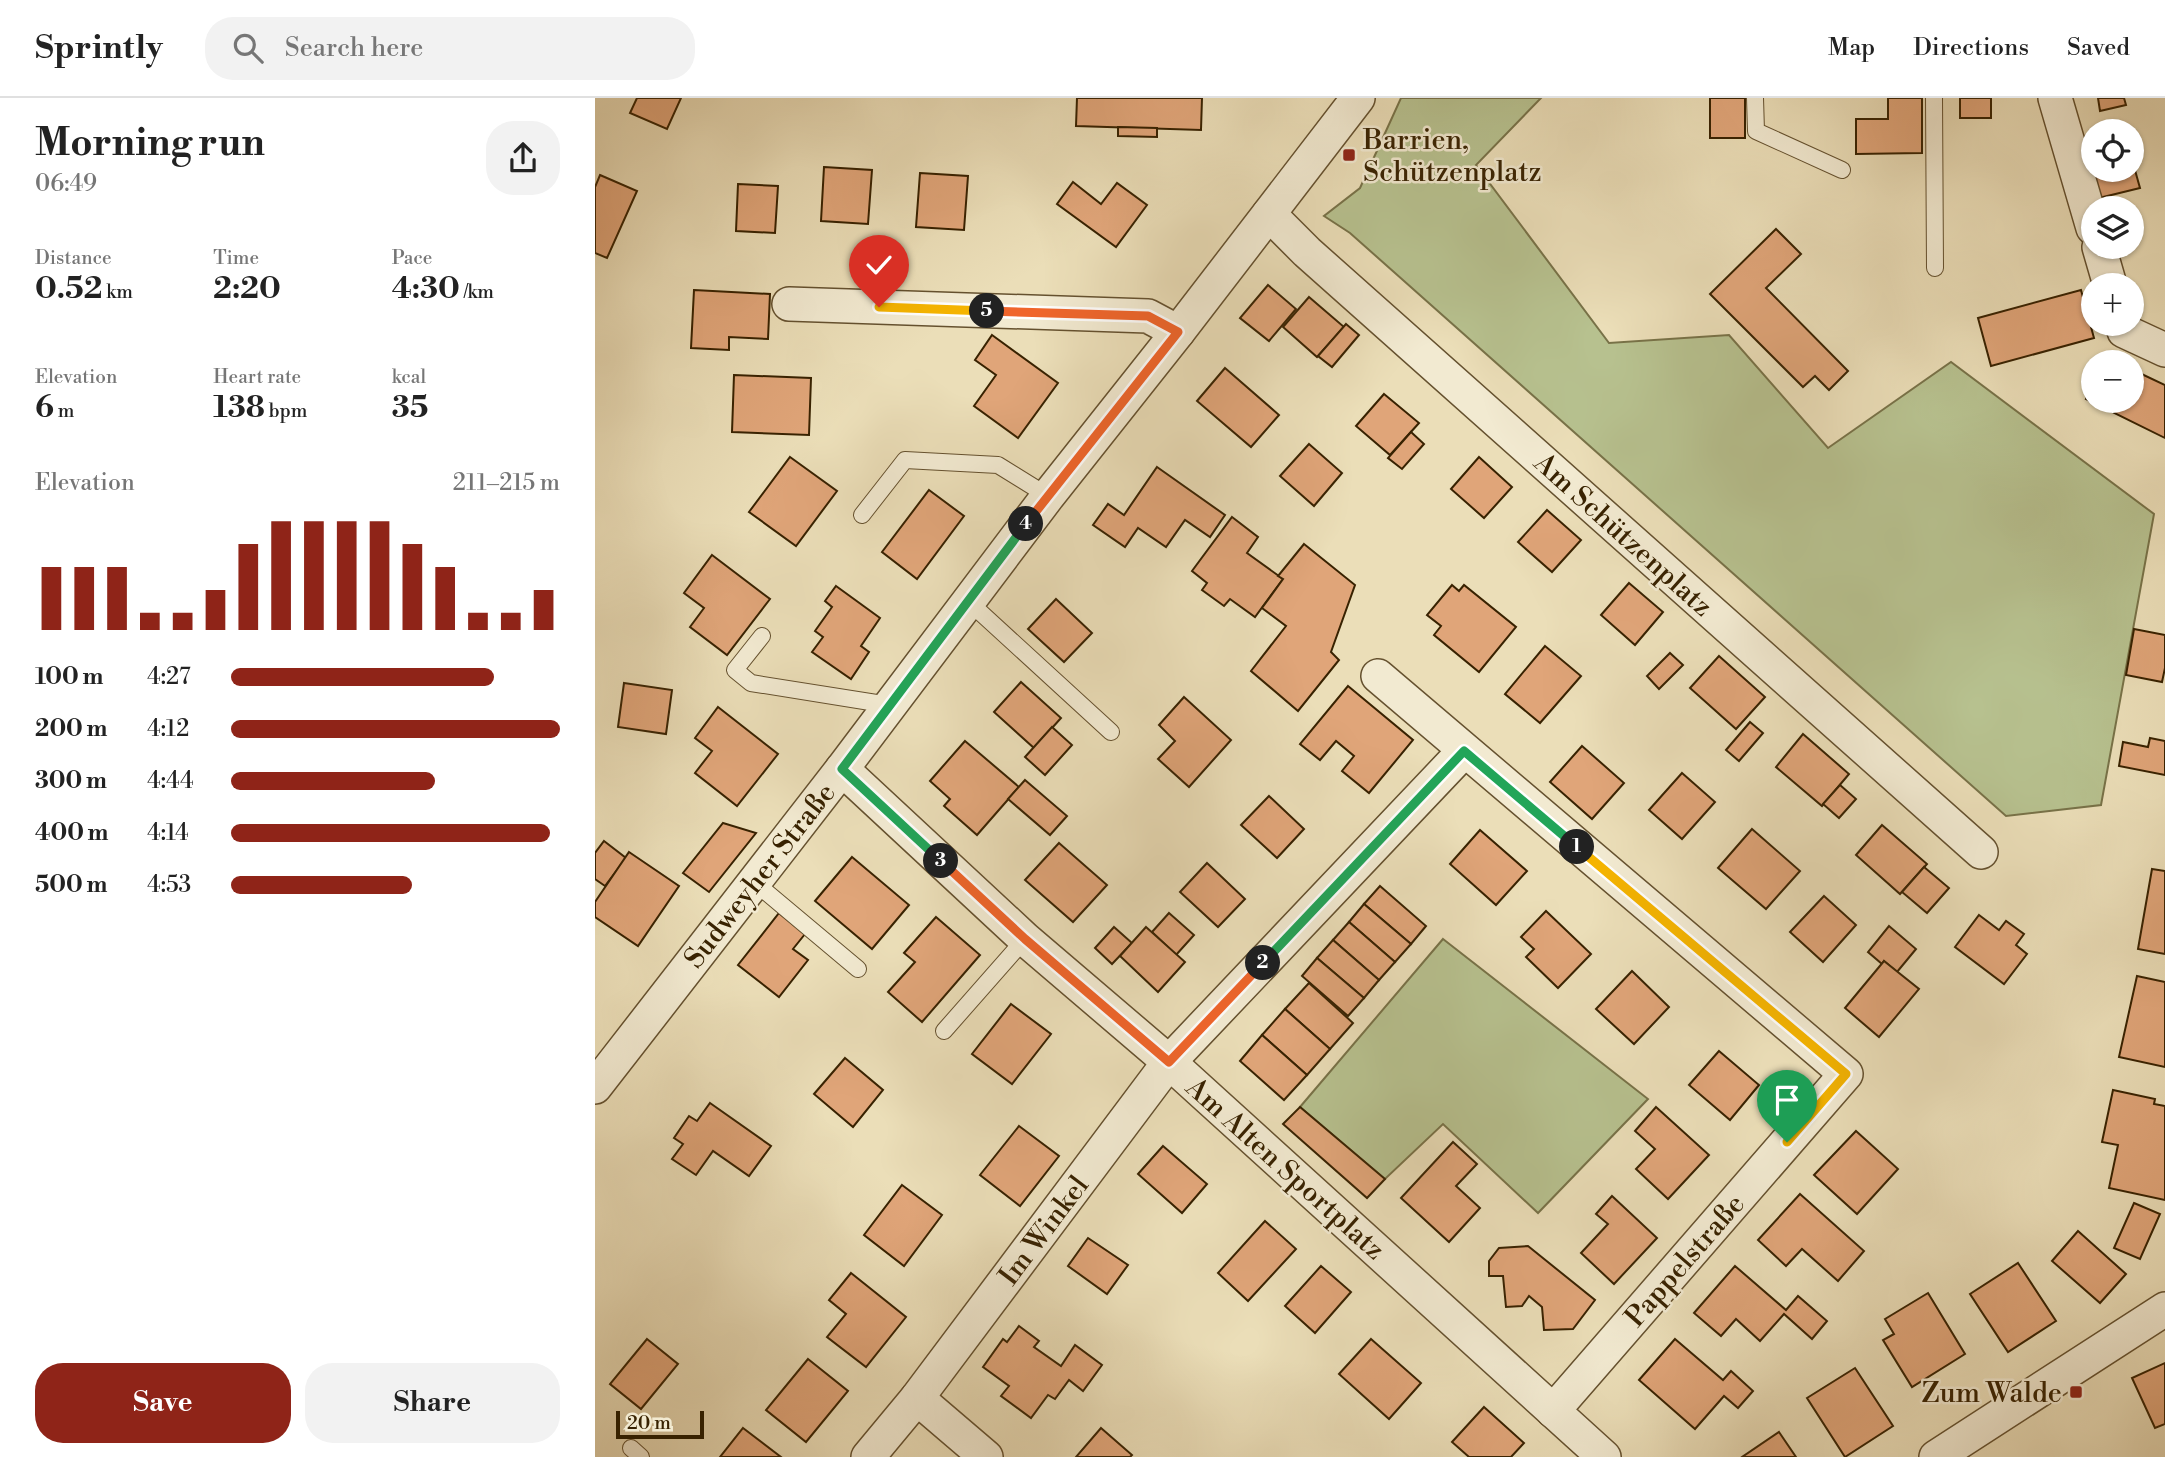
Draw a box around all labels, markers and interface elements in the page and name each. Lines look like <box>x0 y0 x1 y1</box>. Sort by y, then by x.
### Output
search box <box>205 17 695 80</box>
text: Sprintly <box>35 28 163 69</box>
icon: search <box>229 29 267 67</box>
text: Search here <box>285 32 423 64</box>
text: Map <box>1828 33 1875 63</box>
text: Directions <box>1913 33 2029 63</box>
text: Saved <box>2067 33 2130 63</box>
map controls <box>2081 119 2144 413</box>
button: locate <box>2081 119 2144 182</box>
text: Morning run <box>35 120 265 167</box>
button: share <box>486 121 560 195</box>
place label: Barrien, Schützenplatz <box>1362 123 1542 190</box>
marker: Barrien, Schützenplatz <box>1341 147 1357 163</box>
text: 06:49 <box>35 170 97 198</box>
button: layers <box>2081 196 2144 259</box>
pin <box>849 235 909 307</box>
text: Distance <box>35 246 112 270</box>
text: Time <box>213 246 259 270</box>
text: Pace <box>392 246 432 270</box>
icon: check <box>860 246 898 284</box>
text: 0.52 <box>35 270 102 308</box>
text: 2:20 <box>213 270 281 308</box>
text: 4:30 <box>392 270 460 308</box>
button: + <box>2081 273 2144 336</box>
text: km <box>102 280 133 304</box>
text: /km <box>460 280 494 304</box>
pin: 5 <box>969 294 1005 328</box>
text: 5 <box>981 298 992 322</box>
button: − <box>2081 350 2144 413</box>
text: Elevation <box>35 365 117 389</box>
text: Heart rate <box>213 365 301 389</box>
text: kcal <box>392 365 426 389</box>
text: 6 <box>35 389 54 427</box>
text: 138 <box>213 389 265 427</box>
text: 35 <box>392 389 428 427</box>
text: m <box>54 399 74 423</box>
text: bpm <box>265 399 307 423</box>
street label: Am Schützenplatz <box>1526 445 1720 625</box>
text: Elevation <box>35 469 135 497</box>
text: 211–215 m <box>453 469 560 497</box>
pin: 4 <box>1009 506 1043 542</box>
text: 4 <box>1019 511 1032 535</box>
text: 100 m <box>35 663 103 691</box>
text: 4:27 <box>147 663 191 691</box>
text: 200 m <box>35 715 107 743</box>
text: 4:12 <box>147 715 189 743</box>
text: 300 m <box>35 767 107 795</box>
text: 4:44 <box>147 767 194 795</box>
street label: Sudweyher Straße <box>677 776 843 976</box>
text: 400 m <box>35 819 108 847</box>
text: 4:14 <box>147 819 189 847</box>
pin: 1 <box>1559 830 1595 864</box>
text: 1 <box>1572 834 1581 858</box>
pin: 3 <box>923 844 959 878</box>
text: 3 <box>935 848 946 872</box>
text: 500 m <box>35 871 107 899</box>
text: 4:53 <box>147 871 191 899</box>
pin: 2 <box>1245 946 1281 980</box>
text: 2 <box>1257 950 1268 974</box>
street label: Am Alten Sportplatz <box>1177 1070 1392 1268</box>
pin <box>1757 1070 1817 1142</box>
icon: arrive <box>1768 1081 1806 1119</box>
street label: Im Winkel <box>992 1169 1097 1293</box>
street label: Pappelstraße <box>1618 1187 1752 1335</box>
button: Save <box>35 1363 291 1443</box>
button: Share <box>305 1363 560 1443</box>
place label: Zum Walde <box>1921 1376 2062 1411</box>
marker: Zum Walde <box>2068 1384 2084 1400</box>
scale bar <box>616 1408 703 1440</box>
text: 20 m <box>627 1411 671 1435</box>

